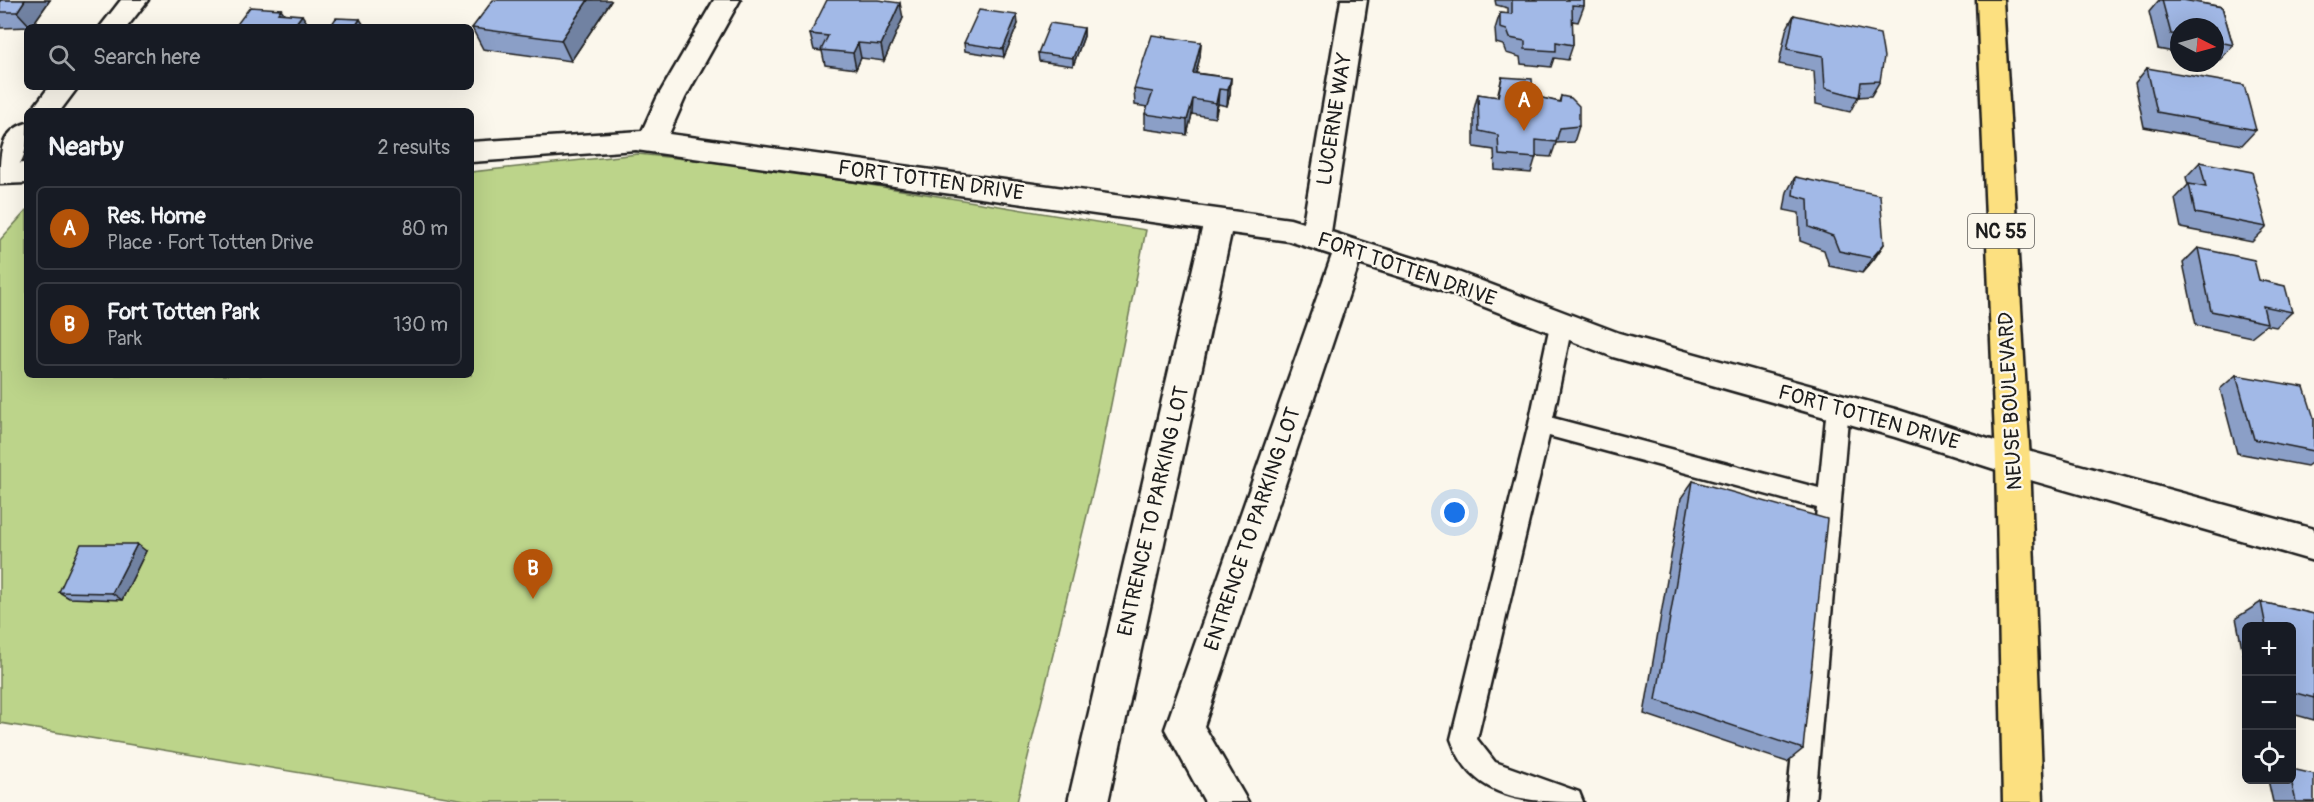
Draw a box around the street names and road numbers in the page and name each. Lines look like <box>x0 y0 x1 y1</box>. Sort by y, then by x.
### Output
street label: LUCERNE WAY <box>1311 51 1358 187</box>
street label: FORT TOTTEN DRIVE <box>836 154 1026 207</box>
road number: NC 55 <box>1968 214 2034 248</box>
street label: FORT TOTTEN DRIVE <box>1314 226 1500 313</box>
street label: NEUSE BOULEVARD <box>1992 311 2029 491</box>
street label: FORT TOTTEN DRIVE <box>1775 379 1963 456</box>
street label: ENTRENCE TO PARKING LOT <box>1112 383 1196 639</box>
street label: ENTRENCE TO PARKING LOT <box>1198 403 1307 655</box>

